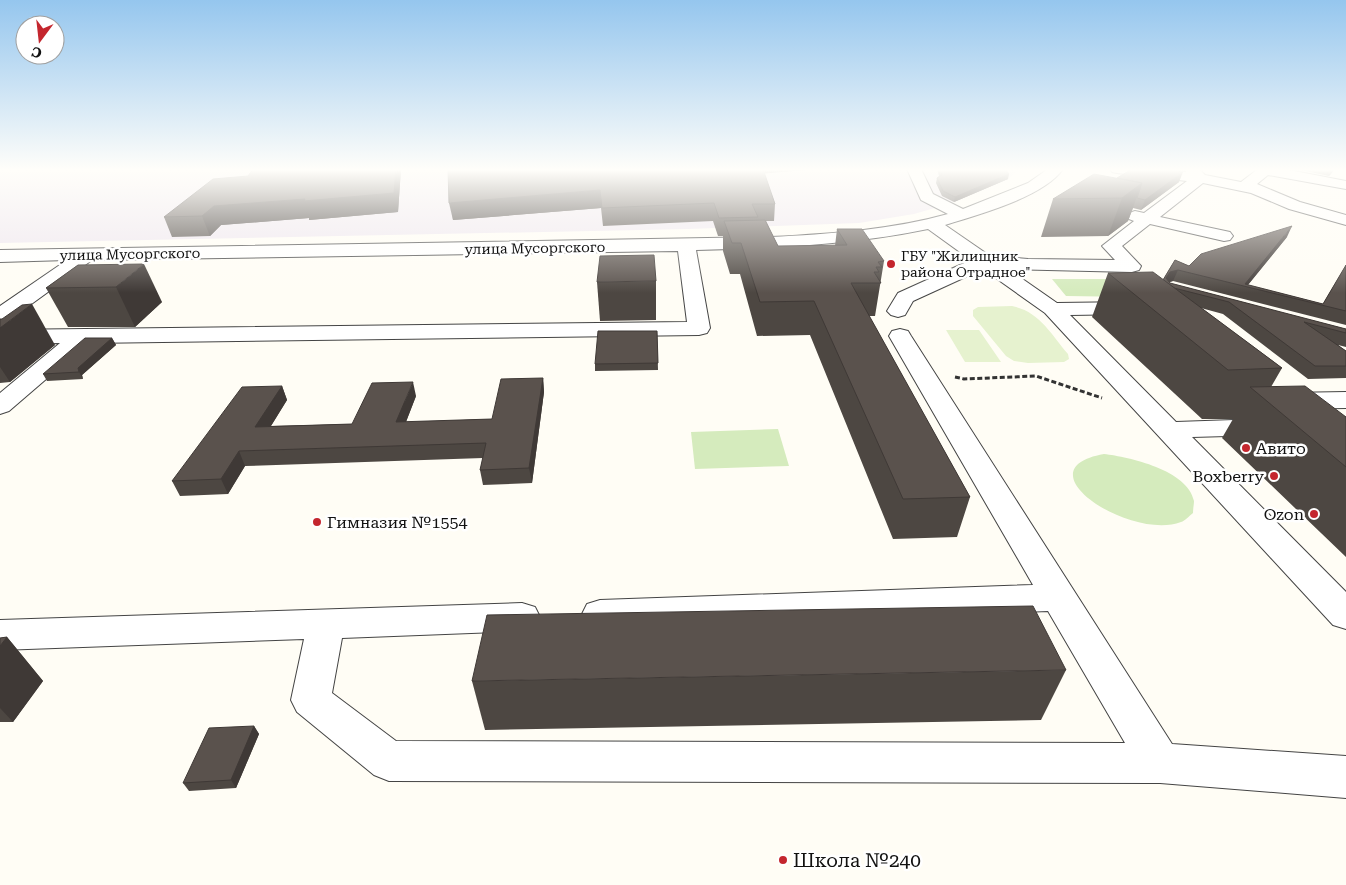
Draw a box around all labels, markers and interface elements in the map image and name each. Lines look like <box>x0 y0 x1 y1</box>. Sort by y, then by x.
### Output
north arrow <box>15 15 65 65</box>
text: С <box>30 44 43 62</box>
street label: улица Мусоргского <box>465 239 605 257</box>
street label: улица Мусоргского <box>60 245 200 263</box>
place label: ГБУ "Жилищник района Отрадное" <box>901 248 1031 280</box>
marker: ГБУ "Жилищник района Отрадное" <box>885 258 897 270</box>
place label: Авито <box>1256 439 1306 458</box>
marker: Авито <box>1240 442 1252 454</box>
place label: Boxberry <box>1192 467 1265 486</box>
marker: Boxberry <box>1268 470 1280 482</box>
place label: Ozon <box>1264 505 1304 524</box>
marker: Ozon <box>1308 508 1320 520</box>
place label: Гимназия №1554 <box>327 513 467 532</box>
marker: Гимназия №1554 <box>311 516 323 528</box>
place label: Школа №240 <box>793 849 921 872</box>
marker: Школа №240 <box>777 854 789 866</box>

